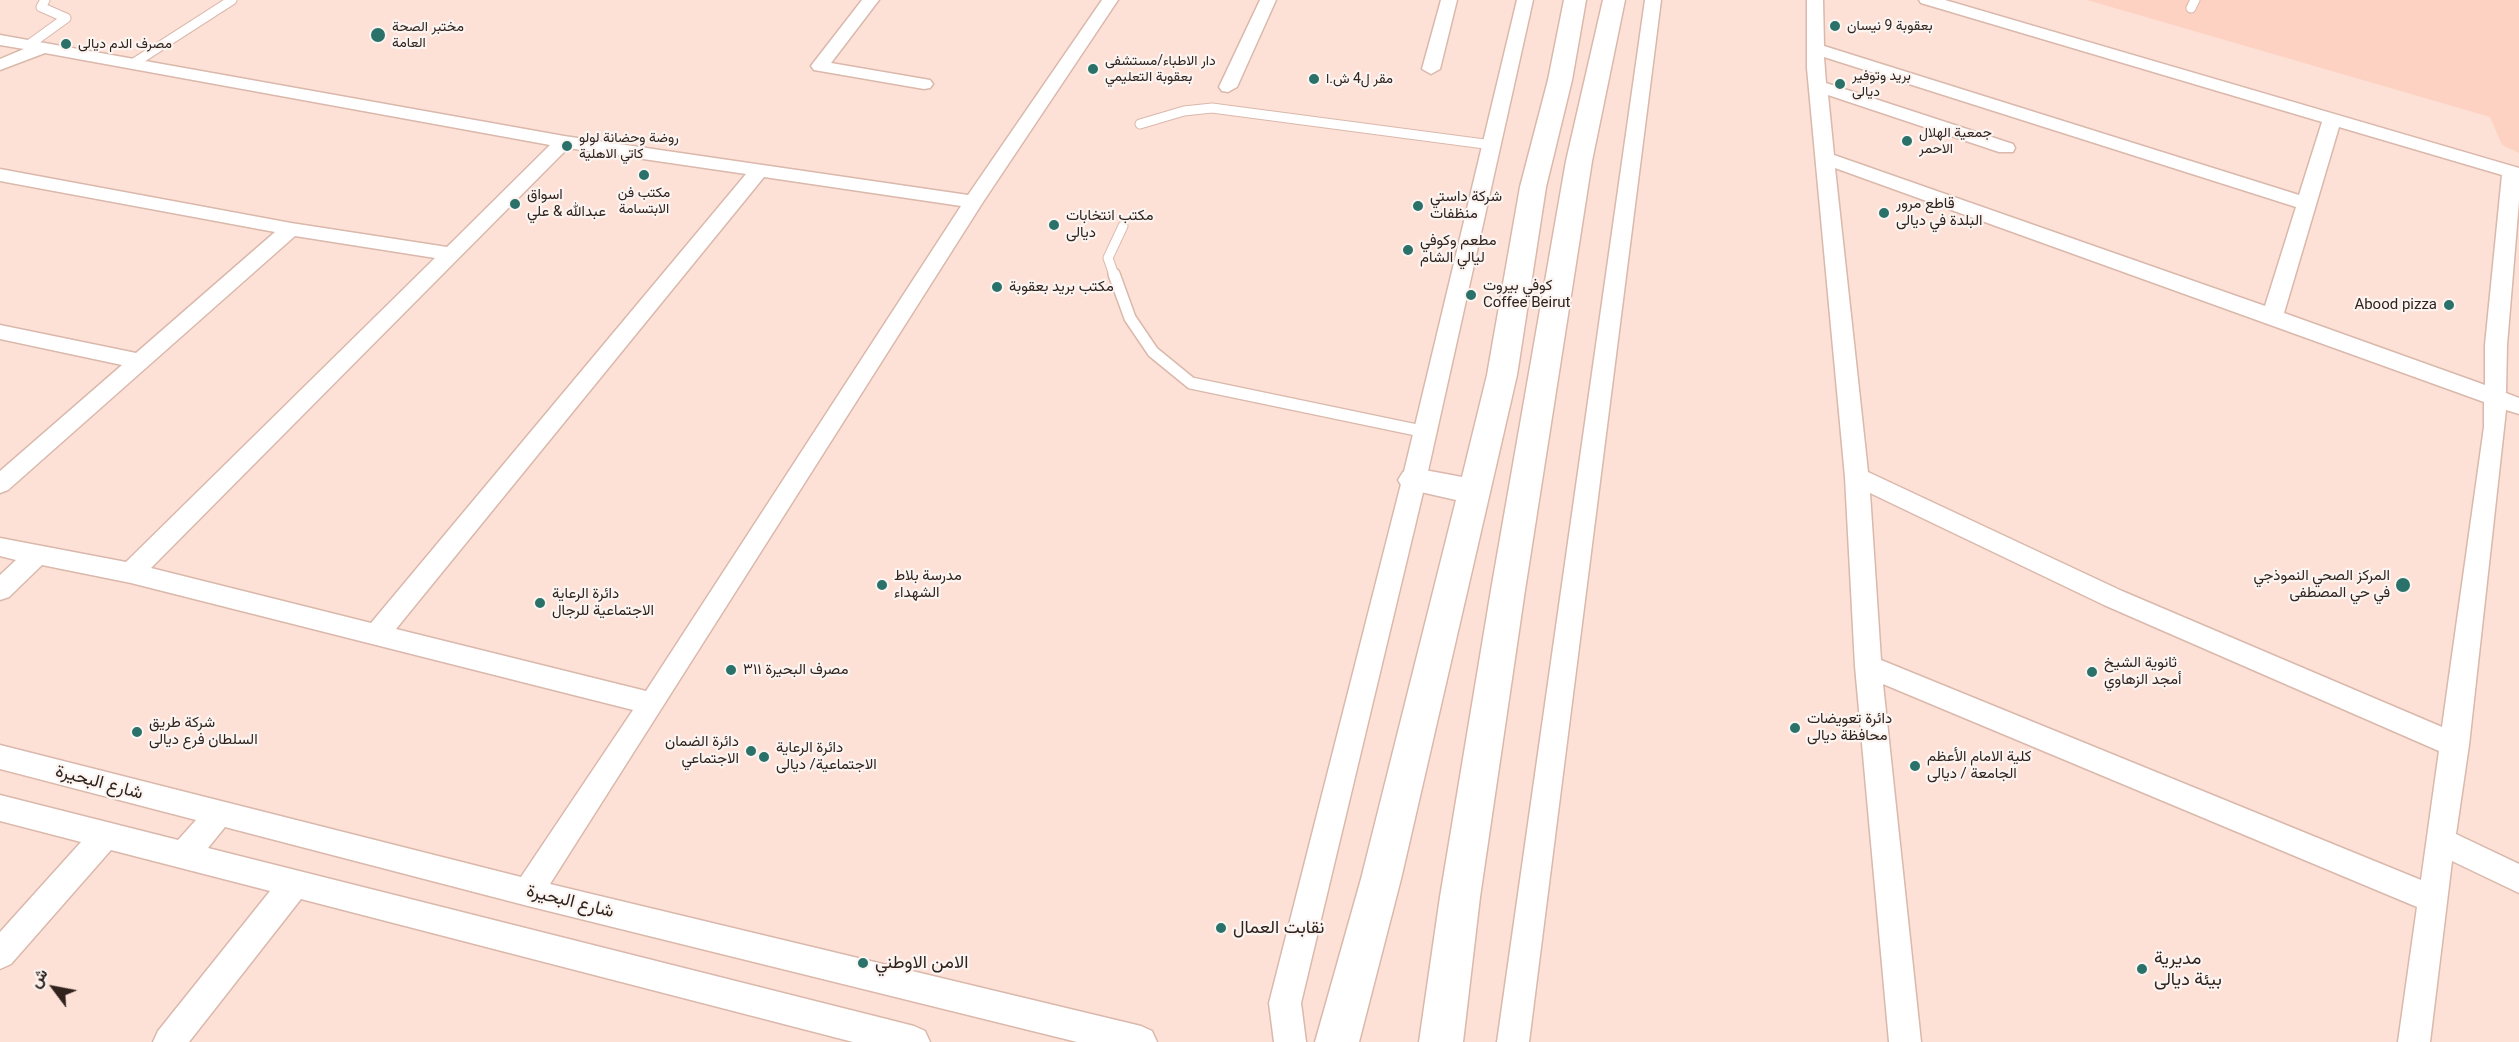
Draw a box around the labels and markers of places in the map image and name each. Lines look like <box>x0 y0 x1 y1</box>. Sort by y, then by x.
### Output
place label: بعقوبة 9 نيسان <box>1847 18 1933 34</box>
place label: مختبر الصحة العامة <box>392 19 464 51</box>
marker: بعقوبة 9 نيسان <box>1828 19 1842 33</box>
marker: مختبر الصحة العامة <box>369 26 387 44</box>
place label: مصرف الدم ديالى <box>78 36 172 52</box>
marker: مصرف الدم ديالى <box>59 37 73 51</box>
place label: دار الاطباء/مستشفى بعقوبة التعليمي <box>1105 53 1216 86</box>
marker: دار الاطباء/مستشفى بعقوبة التعليمي <box>1086 62 1100 76</box>
place label: بريد وتوفير ديالى <box>1852 68 1911 100</box>
place label: مقر ل4 ش.ا <box>1326 71 1393 87</box>
marker: مقر ل4 ش.ا <box>1307 72 1321 86</box>
marker: بريد وتوفير ديالى <box>1833 77 1847 91</box>
place label: جمعية الهلال الاحمر <box>1919 125 1992 158</box>
place label: روضة وحضانة لولو كاتي الاهلية <box>579 130 679 162</box>
marker: جمعية الهلال الاحمر <box>1900 134 1914 148</box>
marker: روضة وحضانة لولو كاتي الاهلية <box>560 139 574 153</box>
marker: مكتب فن الابتسامة <box>637 168 651 182</box>
place label: مكتب فن الابتسامة <box>618 185 670 218</box>
place label: اسواق عبدالله & علي <box>527 186 606 221</box>
place label: شركة داستي منظفات <box>1430 188 1502 223</box>
place label: قاطع مرور البلدة في ديالى <box>1896 195 1983 230</box>
marker: اسواق عبدالله & علي <box>508 197 522 211</box>
marker: شركة داستي منظفات <box>1411 199 1425 213</box>
marker: قاطع مرور البلدة في ديالى <box>1877 206 1891 220</box>
place label: مكتب انتخابات ديالى <box>1066 207 1153 242</box>
marker: مكتب انتخابات ديالى <box>1047 218 1061 232</box>
place label: مطعم وكوفي ليالي الشام <box>1420 232 1497 267</box>
marker: مطعم وكوفي ليالي الشام <box>1401 243 1415 257</box>
place label: كوفي بيروت Coffee Beirut <box>1483 277 1570 312</box>
place label: مكتب بريد بعقوبة <box>1009 278 1114 296</box>
marker: مكتب بريد بعقوبة <box>990 280 1004 294</box>
marker: كوفي بيروت Coffee Beirut <box>1464 288 1478 302</box>
place label: Abood pizza <box>2354 296 2437 314</box>
marker: Abood pizza <box>2442 298 2456 312</box>
place label: مدرسة بلاط الشهداء <box>894 567 962 602</box>
place label: المركز الصحي النموذجي في حي المصطفى <box>2254 567 2390 602</box>
marker: المركز الصحي النموذجي في حي المصطفى <box>2394 576 2412 594</box>
marker: مدرسة بلاط الشهداء <box>875 578 889 592</box>
place label: دائرة الرعاية الاجتماعية للرجال <box>552 585 654 620</box>
marker: دائرة الرعاية الاجتماعية للرجال <box>533 596 547 610</box>
place label: ثانوية الشيخ أمجد الزهاوي <box>2104 654 2181 689</box>
place label: مصرف البحيرة ٣١١ <box>743 661 848 679</box>
marker: مصرف البحيرة ٣١١ <box>724 663 738 677</box>
marker: ثانوية الشيخ أمجد الزهاوي <box>2085 665 2099 679</box>
place label: دائرة تعويضات محافظة ديالى <box>1807 710 1892 745</box>
place label: شركة طريق السلطان فرع ديالى <box>149 714 258 749</box>
marker: دائرة تعويضات محافظة ديالى <box>1788 721 1802 735</box>
marker: شركة طريق السلطان فرع ديالى <box>130 725 144 739</box>
place label: دائرة الضمان الاجتماعي <box>665 733 739 768</box>
place label: دائرة الرعاية الاجتماعية/ ديالى <box>776 739 877 774</box>
marker: دائرة الضمان الاجتماعي <box>744 744 758 758</box>
place label: كلية الامام الأعظم الجامعة / ديالى <box>1927 748 2031 783</box>
marker: دائرة الرعاية الاجتماعية/ ديالى <box>757 750 771 764</box>
marker: كلية الامام الأعظم الجامعة / ديالى <box>1908 759 1922 773</box>
place label: نقابت العمال <box>1233 917 1325 939</box>
marker: نقابت العمال <box>1214 921 1228 935</box>
place label: مديرية بيئة ديالى <box>2154 948 2222 990</box>
place label: الامن الاوطني <box>875 952 968 974</box>
marker: الامن الاوطني <box>856 956 870 970</box>
marker: مديرية بيئة ديالى <box>2135 962 2149 976</box>

